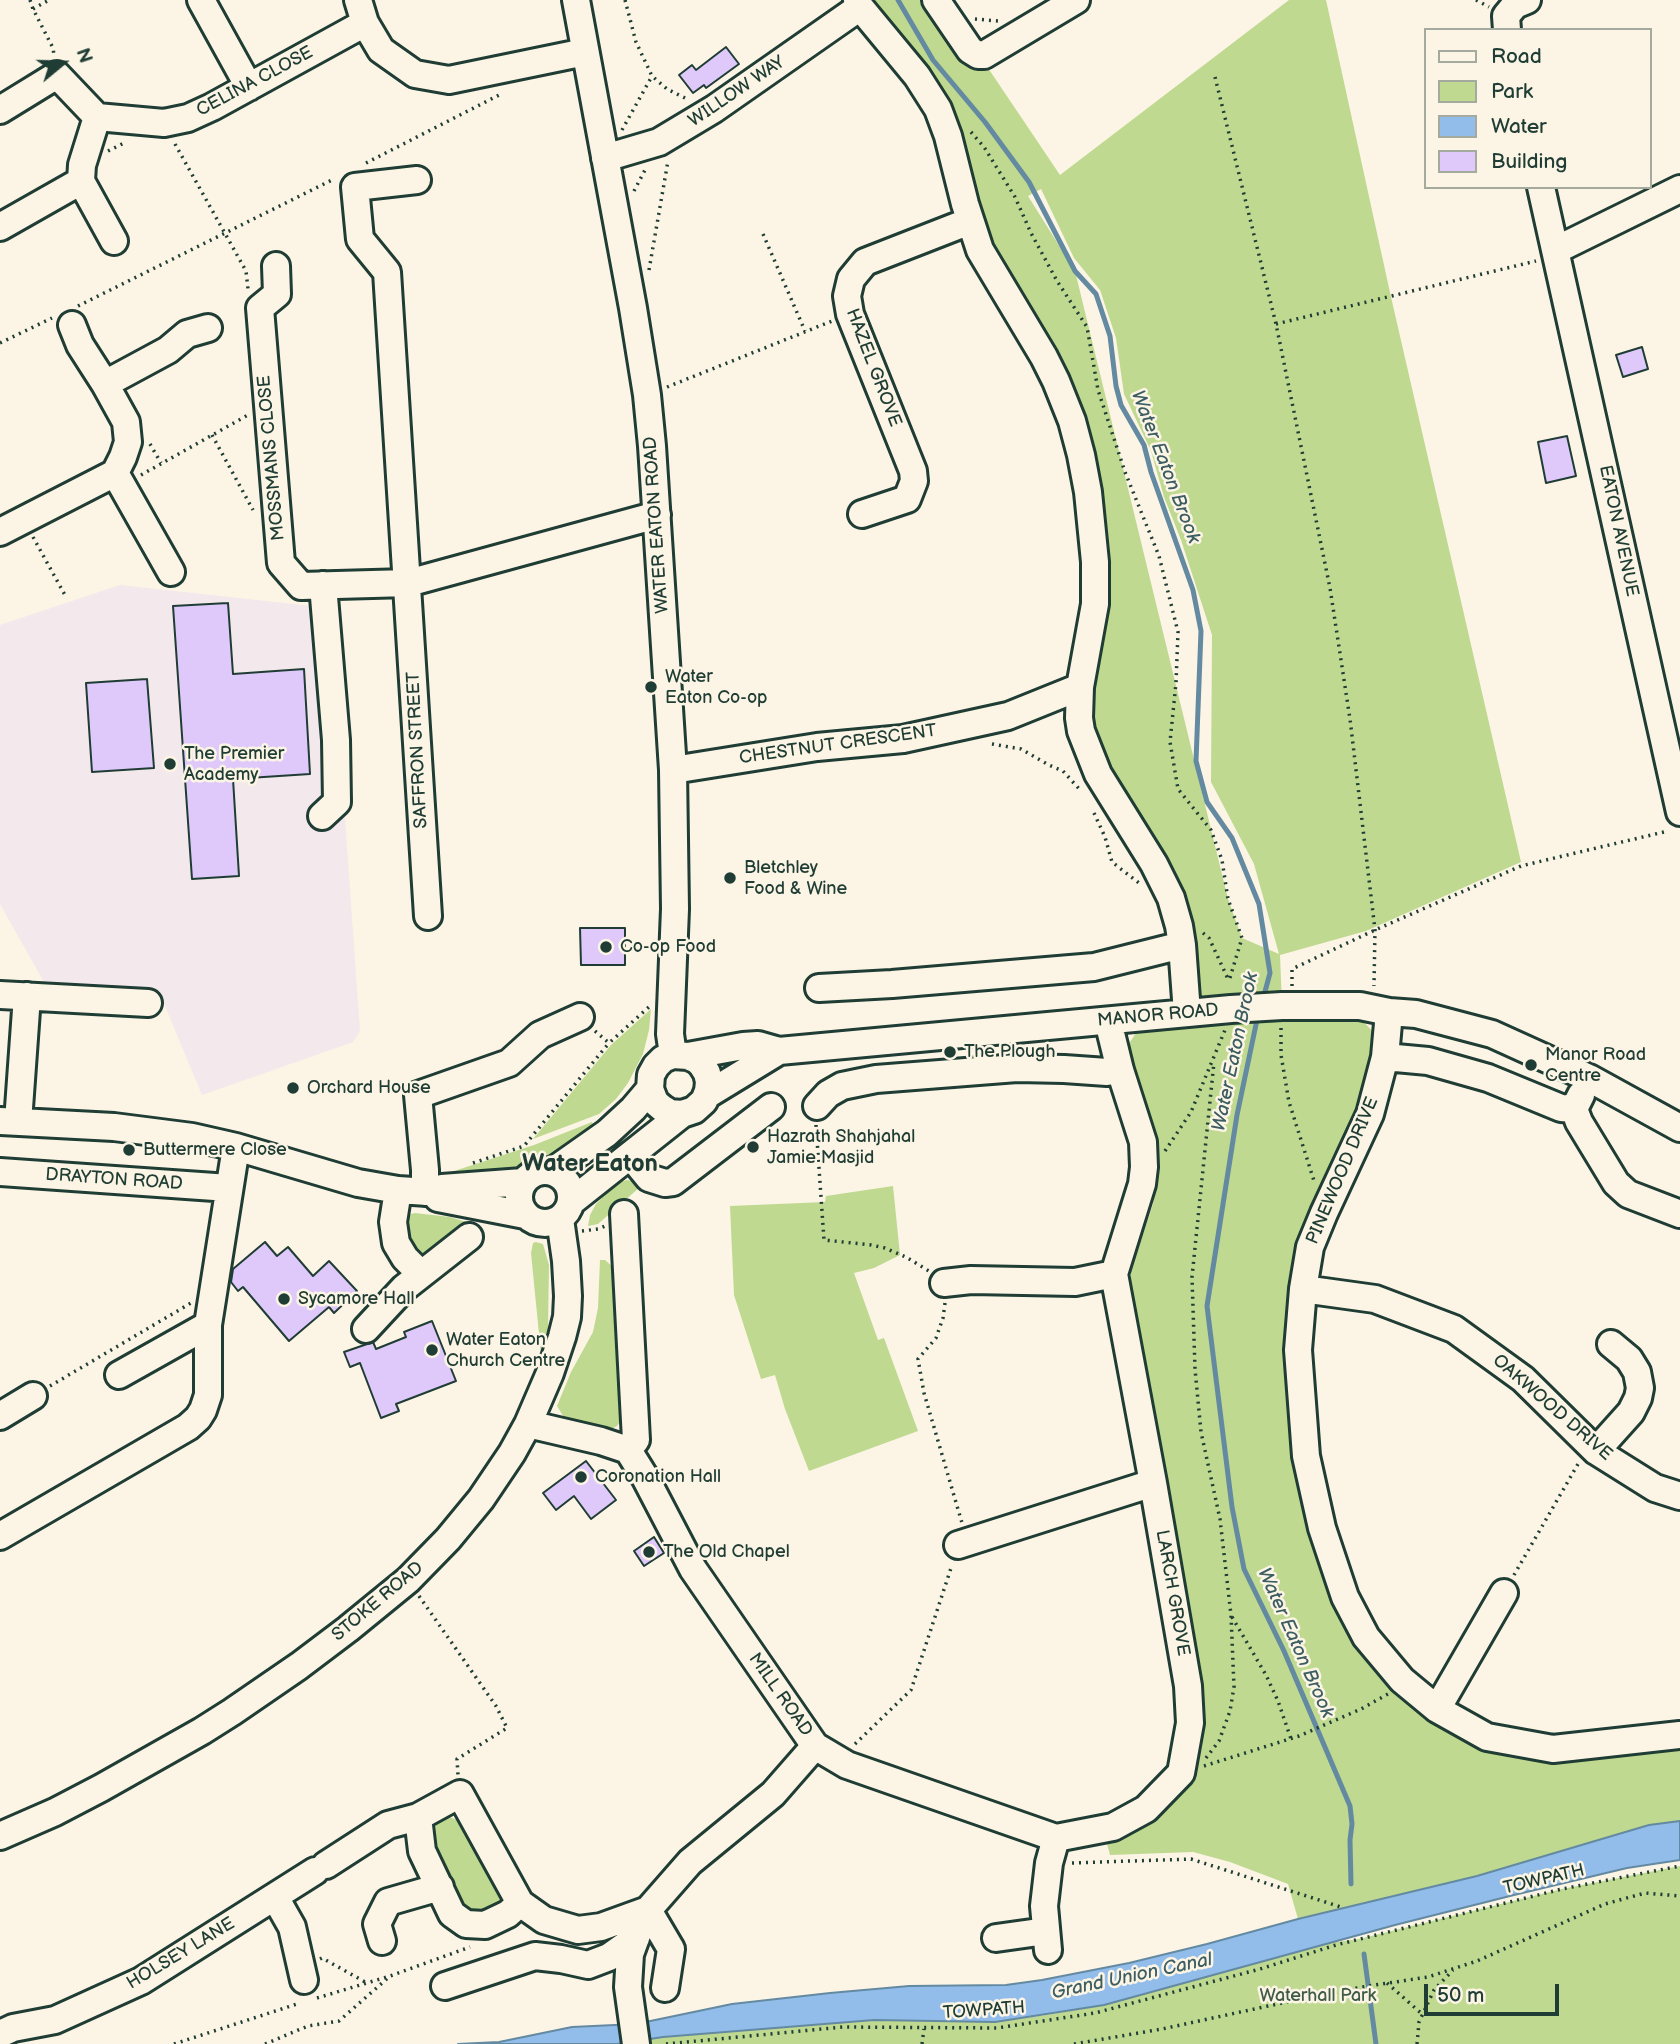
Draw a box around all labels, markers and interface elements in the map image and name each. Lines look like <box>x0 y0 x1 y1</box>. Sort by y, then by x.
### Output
north arrow <box>28 28 98 98</box>
legend <box>1424 28 1652 189</box>
street label: CELINA CLOSE <box>193 42 317 122</box>
text: Road <box>1491 44 1542 69</box>
text: N <box>70 46 97 66</box>
street label: WILLOW WAY <box>685 52 789 132</box>
text: Park <box>1491 79 1533 104</box>
text: Water <box>1491 114 1547 139</box>
text: Building <box>1491 149 1567 174</box>
street label: HAZEL GROVE <box>841 306 905 430</box>
street label: MOSSMANS CLOSE <box>254 374 290 542</box>
water label: Water Eaton Brook <box>1125 387 1205 547</box>
street label: WATER EATON ROAD <box>640 436 674 614</box>
street label: EATON AVENUE <box>1594 463 1642 599</box>
place label: Water Eaton Co-op <box>665 666 768 708</box>
street label: SAFFRON STREET <box>403 671 433 829</box>
marker: Water Eaton Co-op <box>643 679 659 695</box>
street label: CHESTNUT CRESCENT <box>738 720 938 770</box>
place label: The Premier Academy <box>184 743 284 786</box>
marker: The Premier Academy <box>162 756 178 772</box>
place label: Bletchley Food & Wine <box>744 857 847 900</box>
marker: Bletchley Food & Wine <box>722 870 738 886</box>
place label: Co-op Food <box>620 936 716 958</box>
marker: Co-op Food <box>598 939 614 955</box>
water label: Water Eaton Brook <box>1208 970 1264 1134</box>
street label: MANOR ROAD <box>1097 1000 1219 1032</box>
place label: The Plough <box>964 1041 1055 1063</box>
marker: The Plough <box>942 1044 958 1060</box>
place label: Manor Road Centre <box>1545 1044 1646 1086</box>
marker: Manor Road Centre <box>1523 1057 1539 1073</box>
place label: Orchard House <box>307 1077 431 1099</box>
marker: Orchard House <box>285 1080 301 1096</box>
street label: PINEWOOD DRIVE <box>1302 1094 1384 1248</box>
place label: Hazrath Shahjahal Jamie Masjid <box>767 1126 915 1168</box>
place label: Buttermere Close <box>143 1139 287 1161</box>
marker: Hazrath Shahjahal Jamie Masjid <box>745 1139 761 1155</box>
marker: Buttermere Close <box>121 1142 137 1158</box>
district label: Water Eaton <box>522 1151 658 1179</box>
street label: DRAYTON ROAD <box>45 1164 183 1196</box>
place label: Sycamore Hall <box>298 1288 414 1310</box>
marker: Sycamore Hall <box>276 1291 292 1307</box>
place label: Water Eaton Church Centre <box>446 1329 565 1372</box>
marker: Water Eaton Church Centre <box>424 1342 440 1358</box>
street label: OAKWOOD DRIVE <box>1488 1350 1616 1466</box>
place label: Coronation Hall <box>595 1466 721 1488</box>
marker: Coronation Hall <box>573 1469 589 1485</box>
street label: LARCH GROVE <box>1150 1528 1194 1658</box>
place label: The Old Chapel <box>663 1541 790 1563</box>
marker: The Old Chapel <box>641 1544 657 1560</box>
street label: STOKE ROAD <box>328 1558 428 1646</box>
water label: Water Eaton Brook <box>1252 1564 1338 1722</box>
street label: MILL ROAD <box>743 1649 817 1741</box>
street label: TOWPATH <box>1501 1860 1587 1900</box>
street label: HOLSEY LANE <box>123 1913 239 1995</box>
water label: Grand Union Canal <box>1050 1949 1214 2005</box>
scale bar <box>1428 1970 1563 2014</box>
text: 50 m <box>1437 1983 1484 2008</box>
park label: Waterhall Park <box>1260 1985 1376 2007</box>
street label: TOWPATH <box>942 1997 1026 2025</box>

